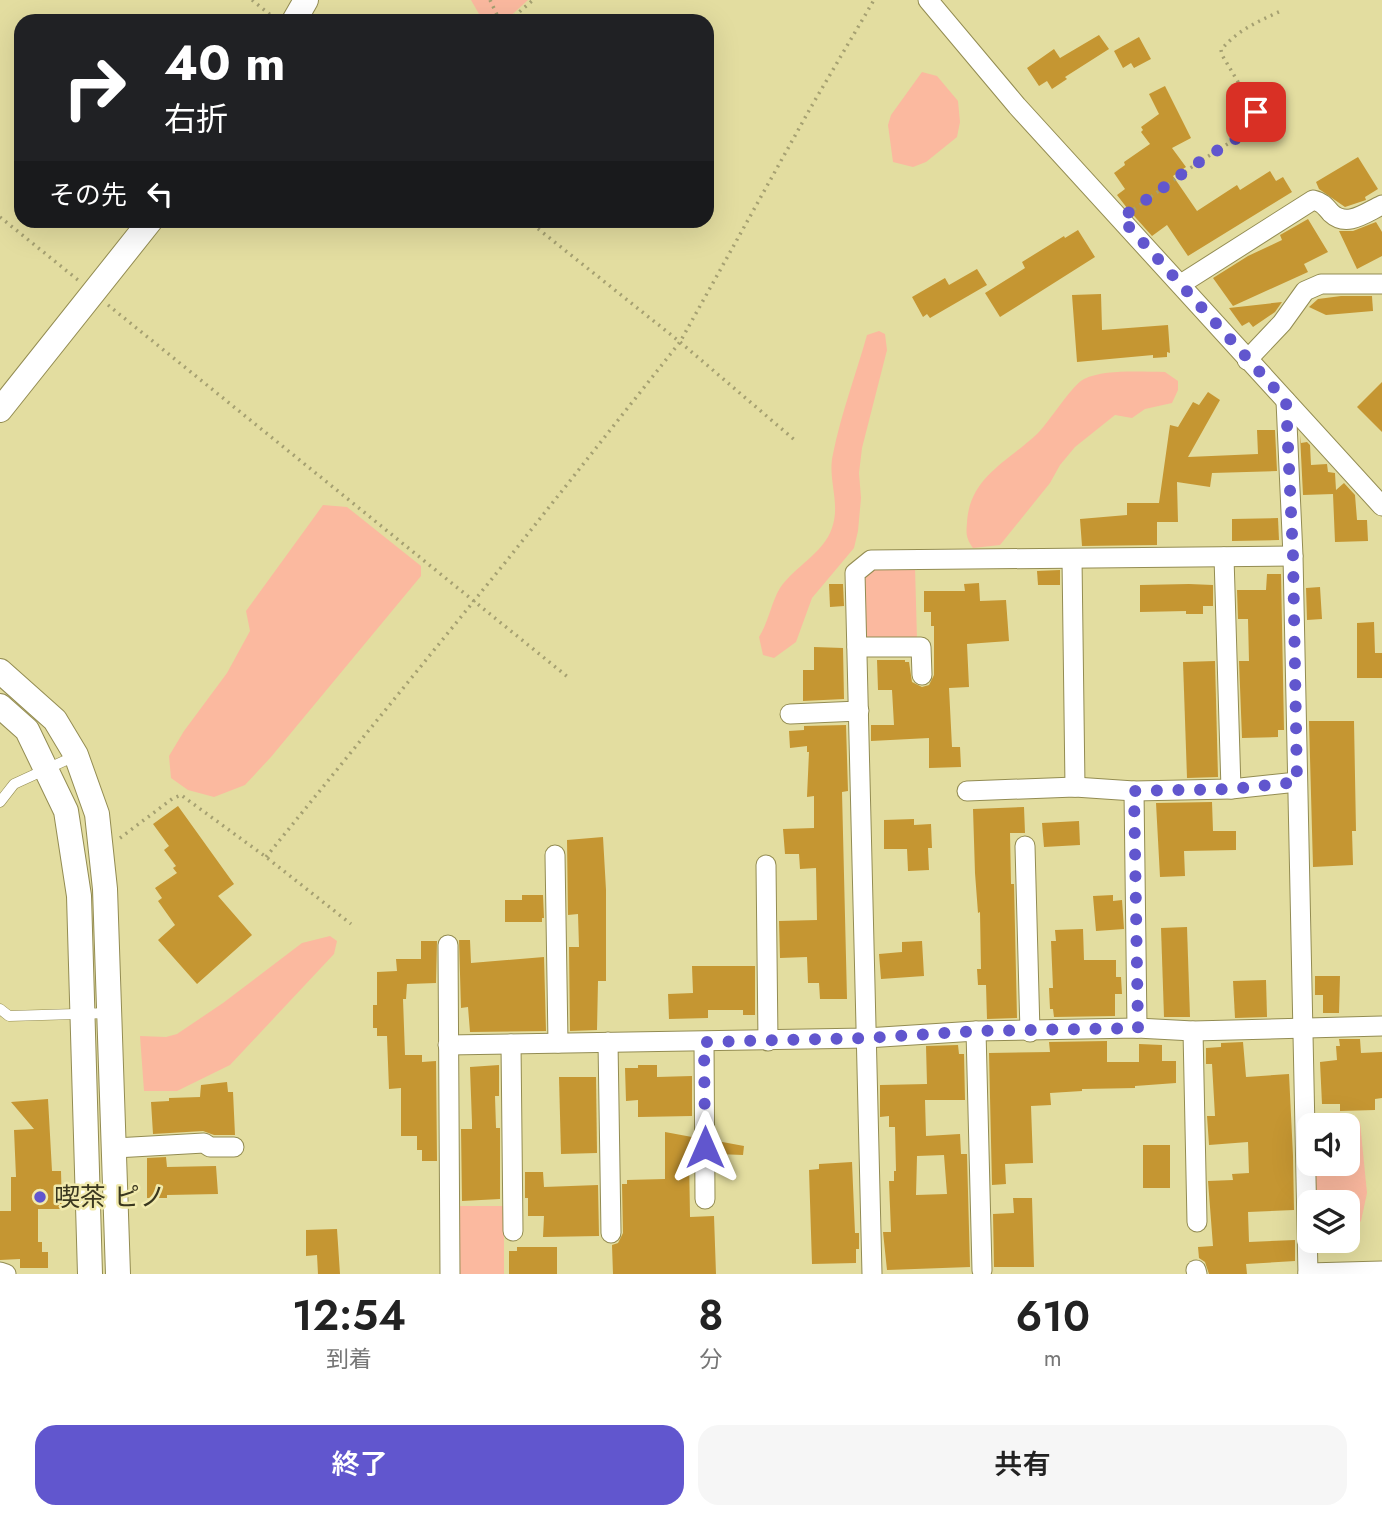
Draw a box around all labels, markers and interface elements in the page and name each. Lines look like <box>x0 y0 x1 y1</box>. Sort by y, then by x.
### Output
text: 40 m <box>164 28 286 98</box>
icon: right <box>49 42 140 133</box>
pin <box>1226 82 1286 142</box>
icon: arrive <box>1237 93 1275 131</box>
text: 右折 <box>164 96 228 142</box>
icon: left <box>141 175 179 213</box>
text: その先 <box>49 176 127 214</box>
position arrow <box>668 1110 742 1184</box>
map controls <box>1297 1113 1360 1253</box>
button: sound <box>1297 1113 1360 1176</box>
place label: 喫茶 ピノ <box>54 1178 166 1216</box>
marker: 喫茶 ピノ <box>32 1189 48 1205</box>
button: layers <box>1297 1190 1360 1253</box>
text: 12:54 <box>292 1285 406 1346</box>
text: 8 <box>698 1285 723 1346</box>
text: 610 <box>1015 1286 1090 1347</box>
text: m <box>1044 1341 1062 1375</box>
text: 到着 <box>326 1342 372 1376</box>
text: 分 <box>699 1342 722 1376</box>
button: 終了 <box>35 1425 684 1505</box>
button: 共有 <box>698 1425 1347 1505</box>

